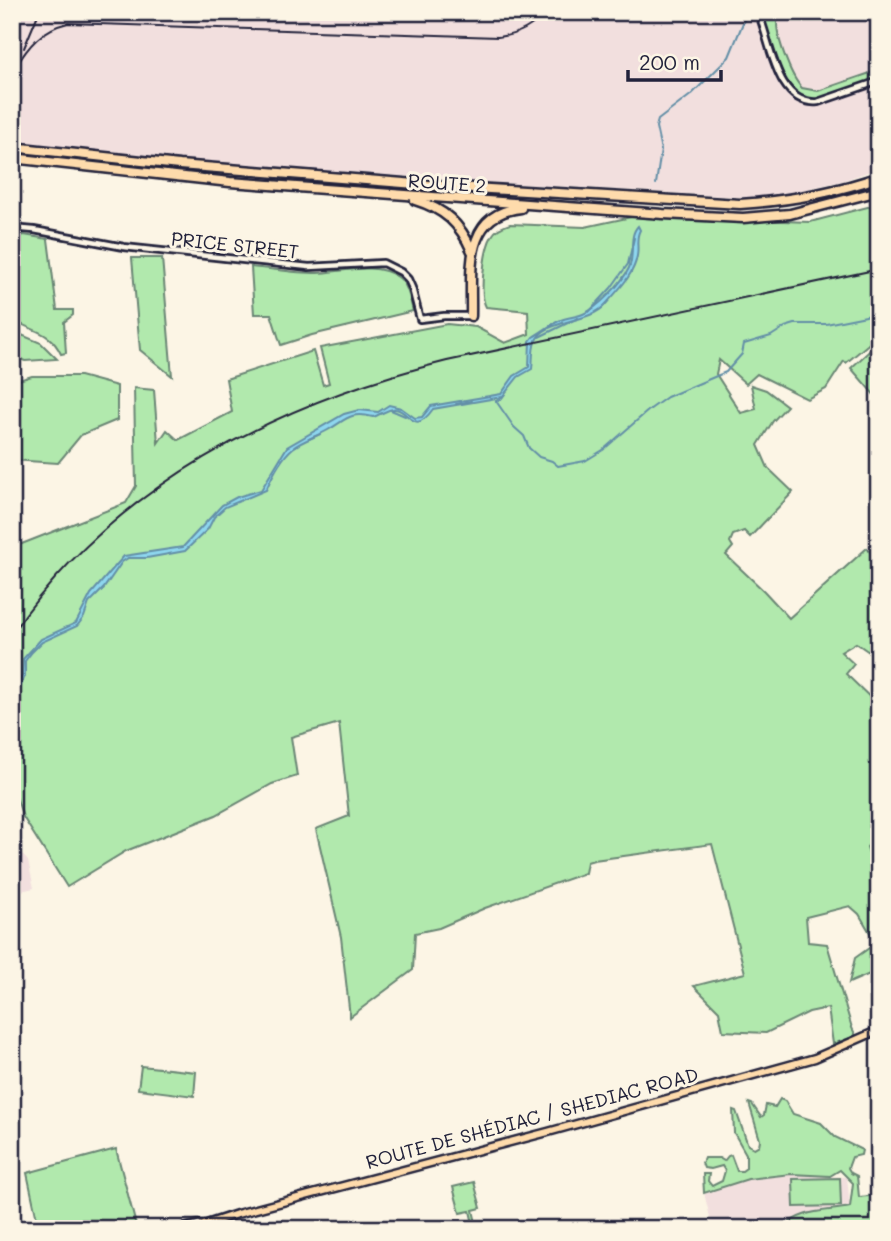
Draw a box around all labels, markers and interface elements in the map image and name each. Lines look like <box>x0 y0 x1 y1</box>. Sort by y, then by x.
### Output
scale bar <box>628 38 721 82</box>
text: 200 m <box>639 48 700 75</box>
street label: ROUTE 2 <box>407 167 487 198</box>
street label: PRICE STREET <box>170 225 300 264</box>
street label: ROUTE DE SHÉDIAC / SHEDIAC ROAD <box>363 1061 701 1174</box>

